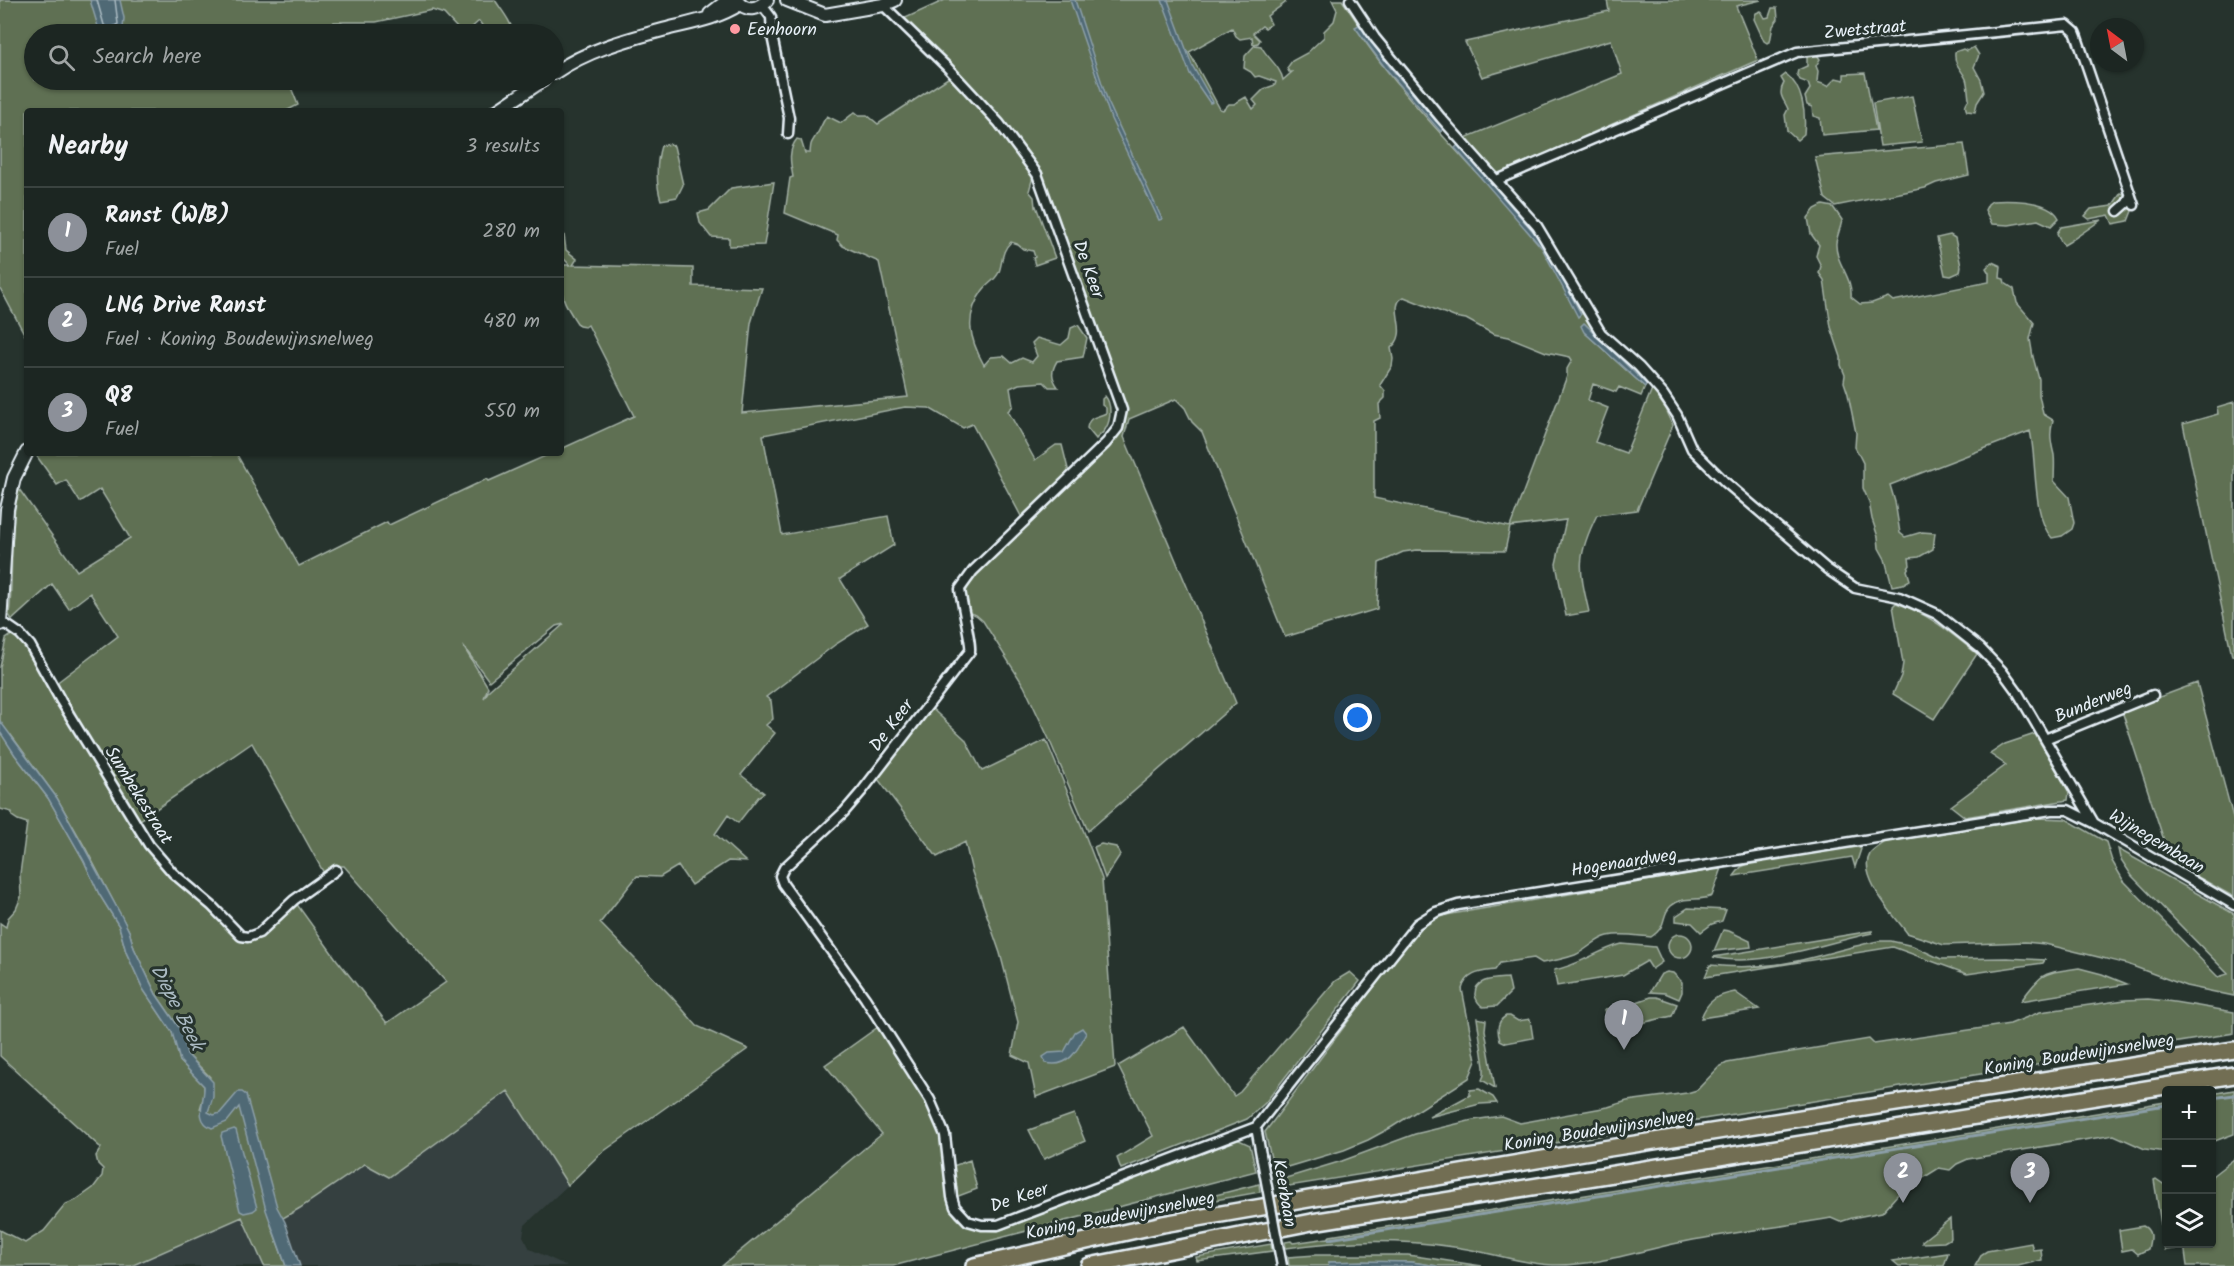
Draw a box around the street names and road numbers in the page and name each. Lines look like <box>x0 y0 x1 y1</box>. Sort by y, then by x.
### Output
street label: Zwetstraat <box>1823 12 1909 49</box>
street label: De Keer <box>1064 236 1112 304</box>
street label: Bunderweg <box>2050 675 2137 732</box>
street label: De Keer <box>863 692 922 758</box>
street label: Sumbekestraat <box>96 741 180 851</box>
street label: Wijnegembaan <box>2103 802 2210 882</box>
street label: Hogenaardweg <box>1569 841 1679 886</box>
street label: Koning Boudewijnsnelweg <box>1982 1026 2177 1085</box>
street label: Koning Boudewijnsnelweg <box>1502 1102 1697 1161</box>
street label: Keerbaan <box>1263 1157 1304 1230</box>
street label: De Keer <box>987 1175 1053 1221</box>
street label: Koning Boudewijnsnelweg <box>1023 1184 1218 1249</box>

